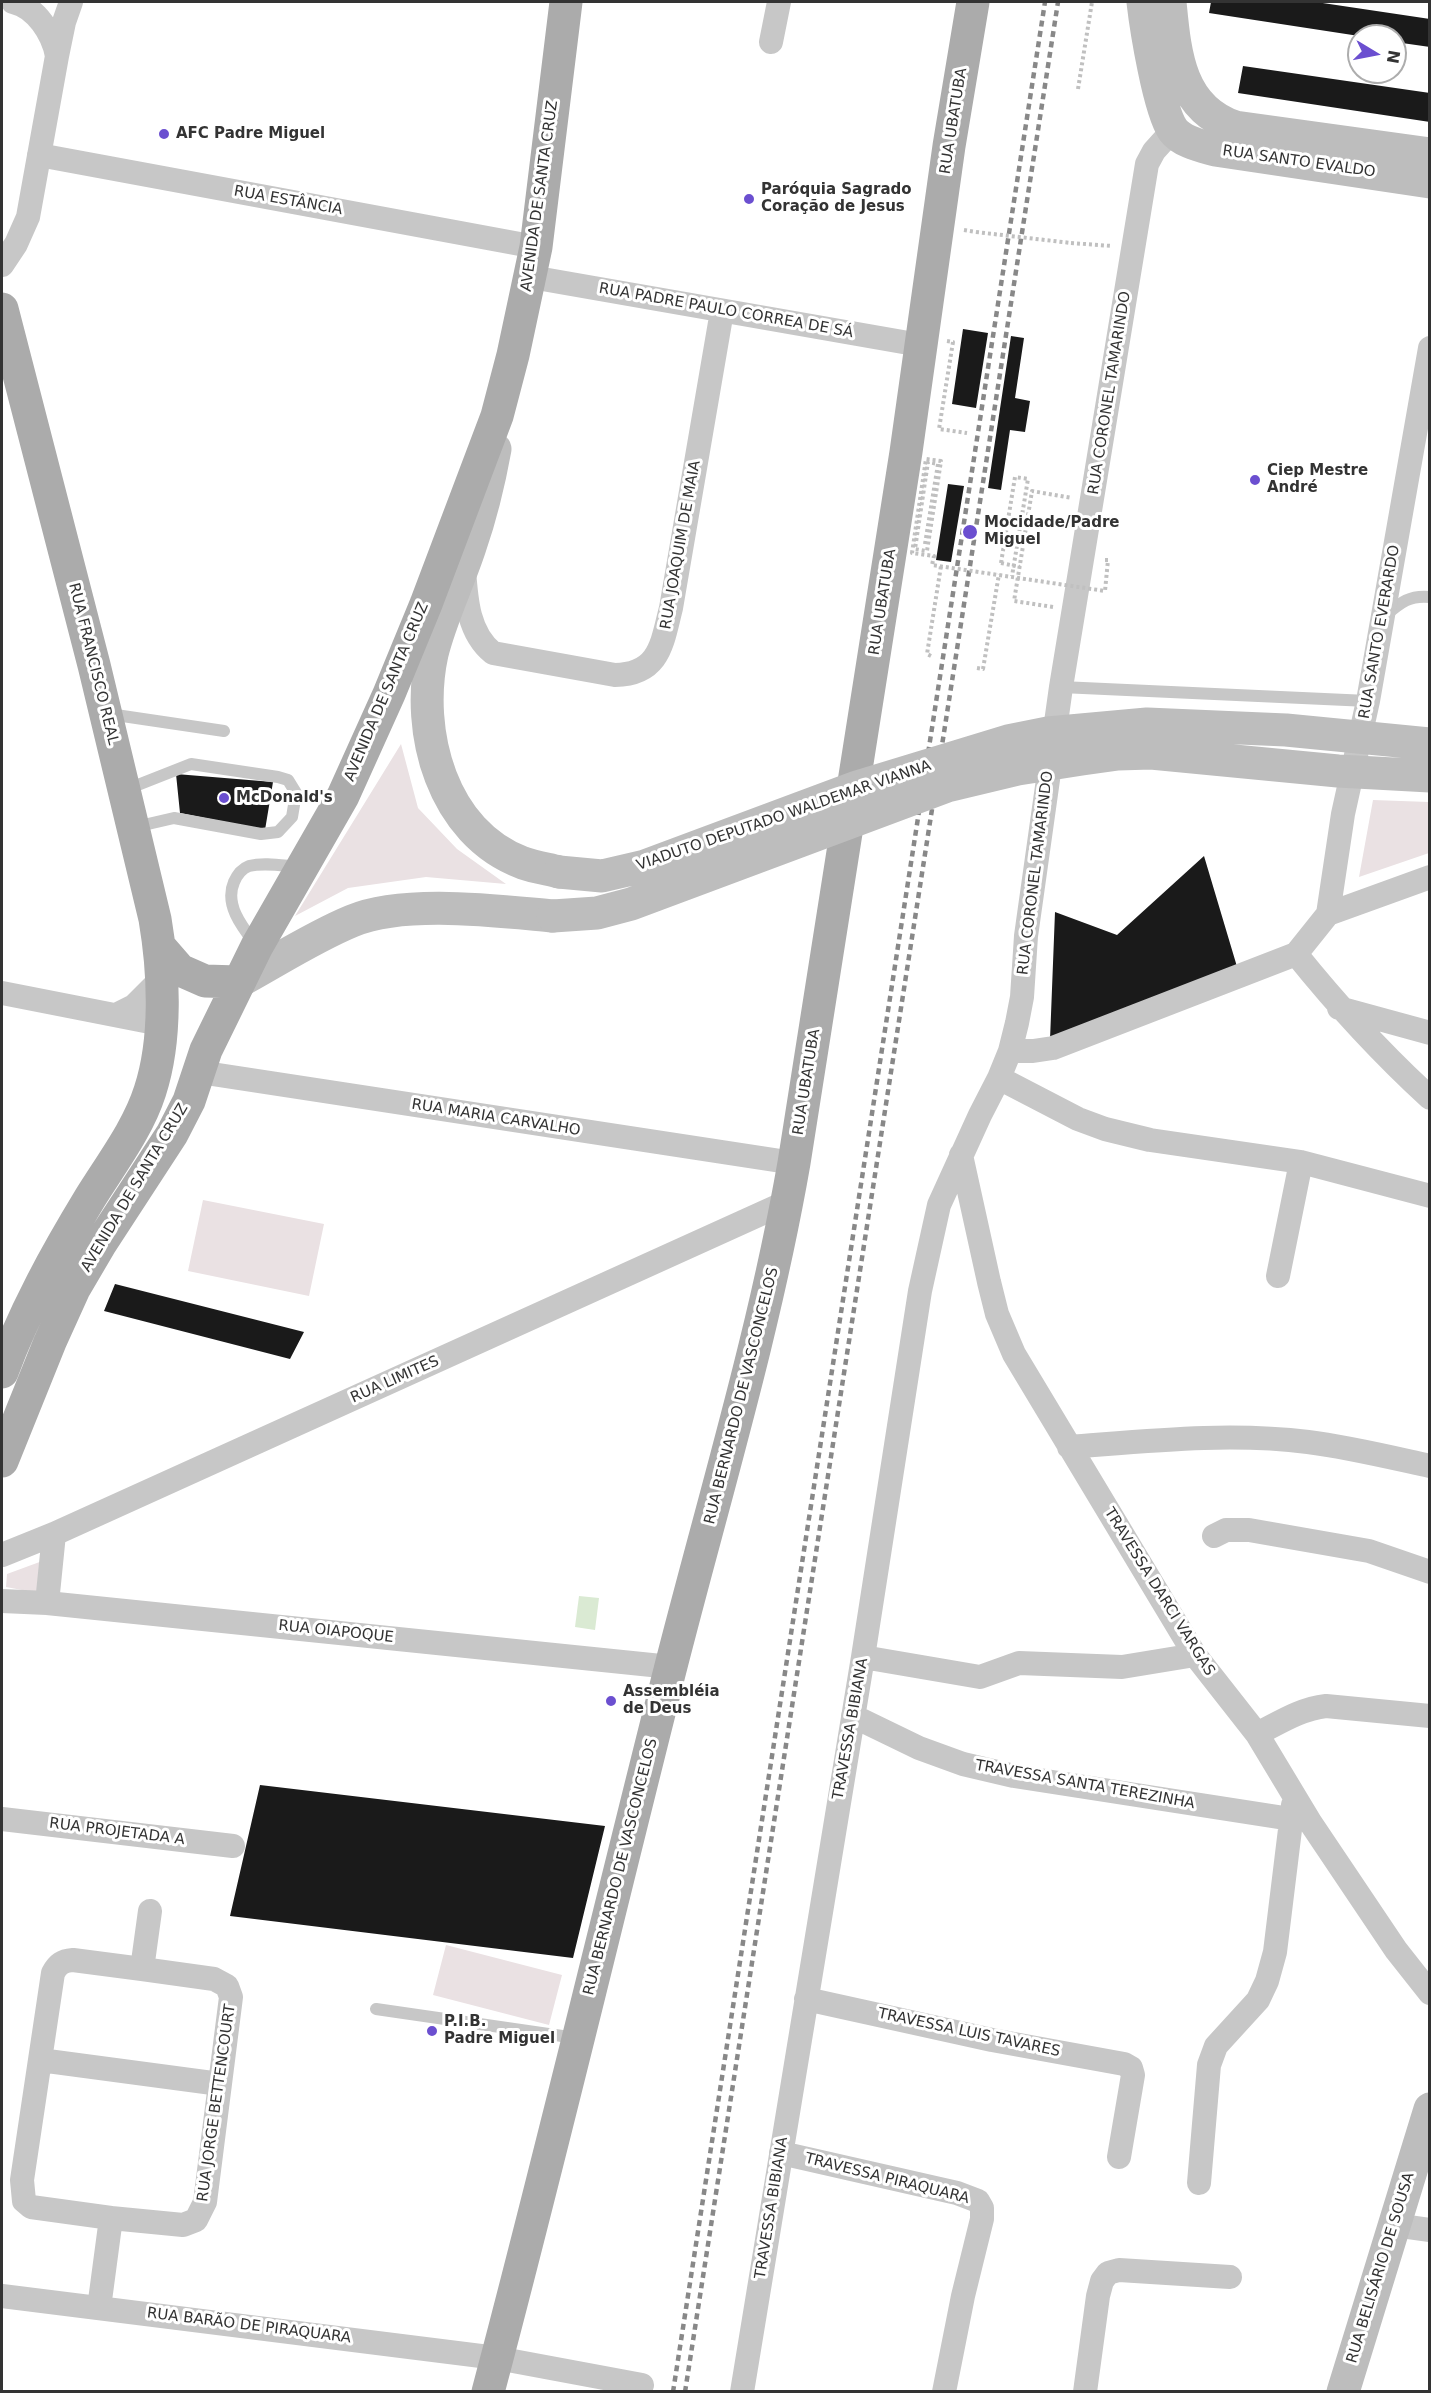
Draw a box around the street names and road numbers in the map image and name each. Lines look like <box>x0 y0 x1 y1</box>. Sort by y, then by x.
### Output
street label: RUA UBATUBA <box>937 67 971 175</box>
street label: AVENIDA DE SANTA CRUZ <box>518 99 562 293</box>
street label: RUA SANTO EVALDO <box>1221 142 1377 182</box>
street label: RUA ESTÂNCIA <box>232 183 344 219</box>
street label: RUA PADRE PAULO CORREA DE SÁ <box>597 280 855 342</box>
street label: RUA CORONEL TAMARINDO <box>1085 290 1135 496</box>
street label: RUA JOAQUIM DE MAIA <box>657 459 705 631</box>
street label: RUA SANTO EVERARDO <box>1356 544 1404 720</box>
street label: RUA UBATUBA <box>866 548 900 656</box>
street label: RUA FRANCISCO REAL <box>64 581 122 747</box>
street label: AVENIDA DE SANTA CRUZ <box>341 600 433 784</box>
street label: VIADUTO DEPUTADO WALDEMAR VIANNA <box>634 757 934 875</box>
street label: RUA CORONEL TAMARINDO <box>1015 770 1057 976</box>
street label: RUA UBATUBA <box>790 1028 824 1136</box>
street label: RUA MARIA CARVALHO <box>410 1096 582 1140</box>
street label: AVENIDA DE SANTA CRUZ <box>78 1101 192 1275</box>
street label: RUA BERNARDO DE VASCONCELOS <box>701 1266 783 1526</box>
street label: RUA LIMITES <box>348 1353 442 1407</box>
street label: TRAVESSA DARCI VARGAS <box>1100 1505 1218 1679</box>
street label: RUA OIAPOQUE <box>277 1617 395 1647</box>
street label: TRAVESSA BIBIANA <box>830 1657 872 1801</box>
street label: RUA BERNARDO DE VASCONCELOS <box>580 1737 662 1997</box>
street label: TRAVESSA SANTA TEREZINHA <box>974 1757 1196 1813</box>
street label: RUA PROJETADA A <box>48 1815 186 1849</box>
street label: RUA JORGE BETTENCOURT <box>194 2003 240 2203</box>
street label: TRAVESSA LUIS TAVARES <box>876 2005 1062 2061</box>
street label: TRAVESSA BIBIANA <box>752 2136 792 2280</box>
street label: TRAVESSA PIRAQUARA <box>803 2150 971 2208</box>
street label: RUA BELISÁRIO DE SOUSA <box>1343 2170 1419 2366</box>
street label: RUA BARÃO DE PIRAQUARA <box>146 2305 352 2347</box>

